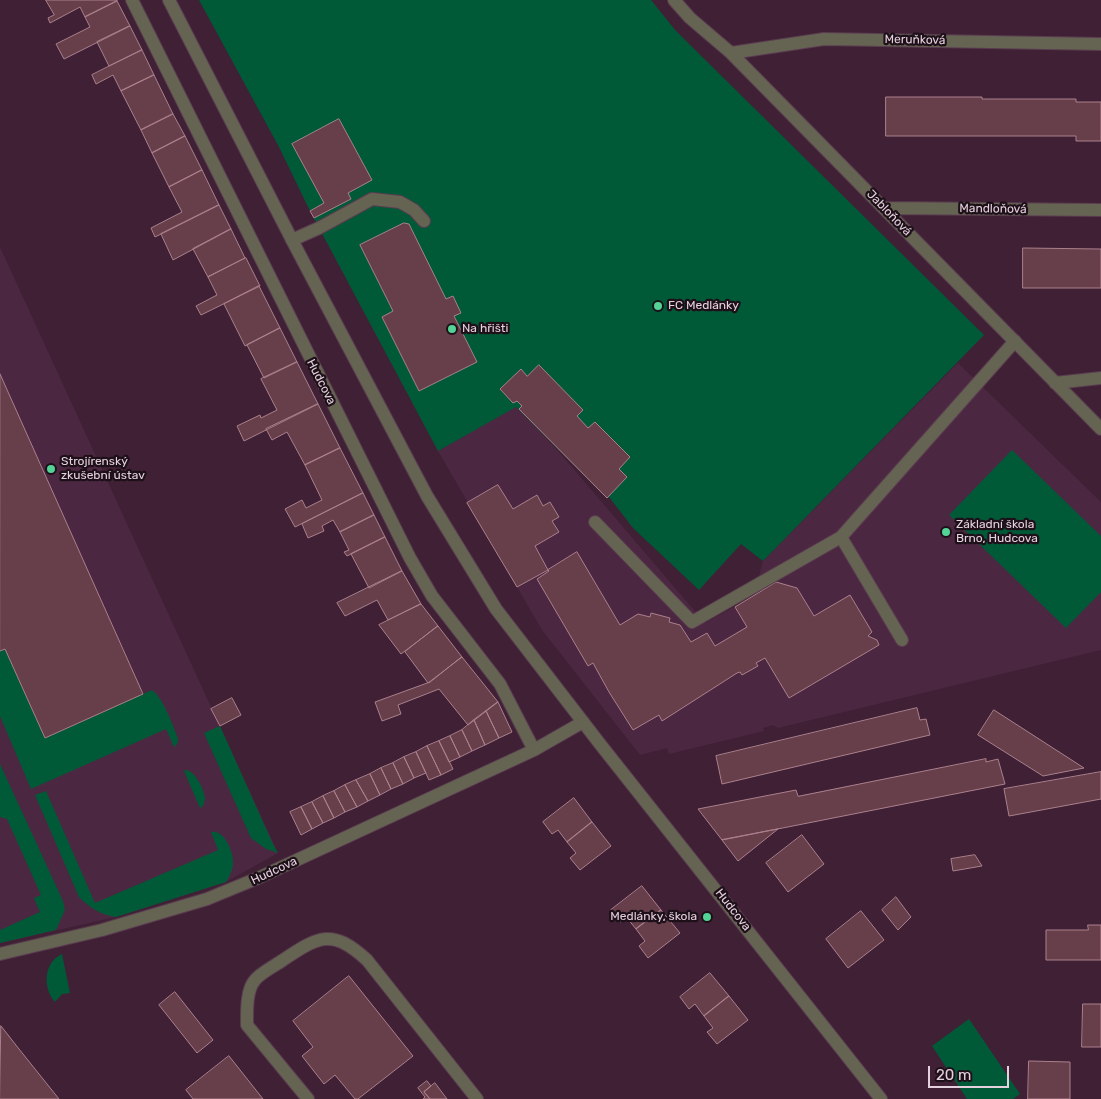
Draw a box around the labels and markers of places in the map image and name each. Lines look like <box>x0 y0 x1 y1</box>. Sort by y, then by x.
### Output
place label: FC Medlánky <box>668 299 739 313</box>
marker: FC Medlánky <box>652 300 664 312</box>
place label: Na hřišti <box>462 322 508 336</box>
marker: Na hřišti <box>446 323 458 335</box>
place label: Strojírenský zkušební ústav <box>61 455 145 483</box>
marker: Strojírenský zkušební ústav <box>45 463 57 475</box>
place label: Základní škola Brno, Hudcova <box>956 518 1038 546</box>
marker: Základní škola Brno, Hudcova <box>940 526 952 538</box>
place label: Medlánky, škola <box>610 910 697 924</box>
marker: Medlánky, škola <box>701 911 713 923</box>

